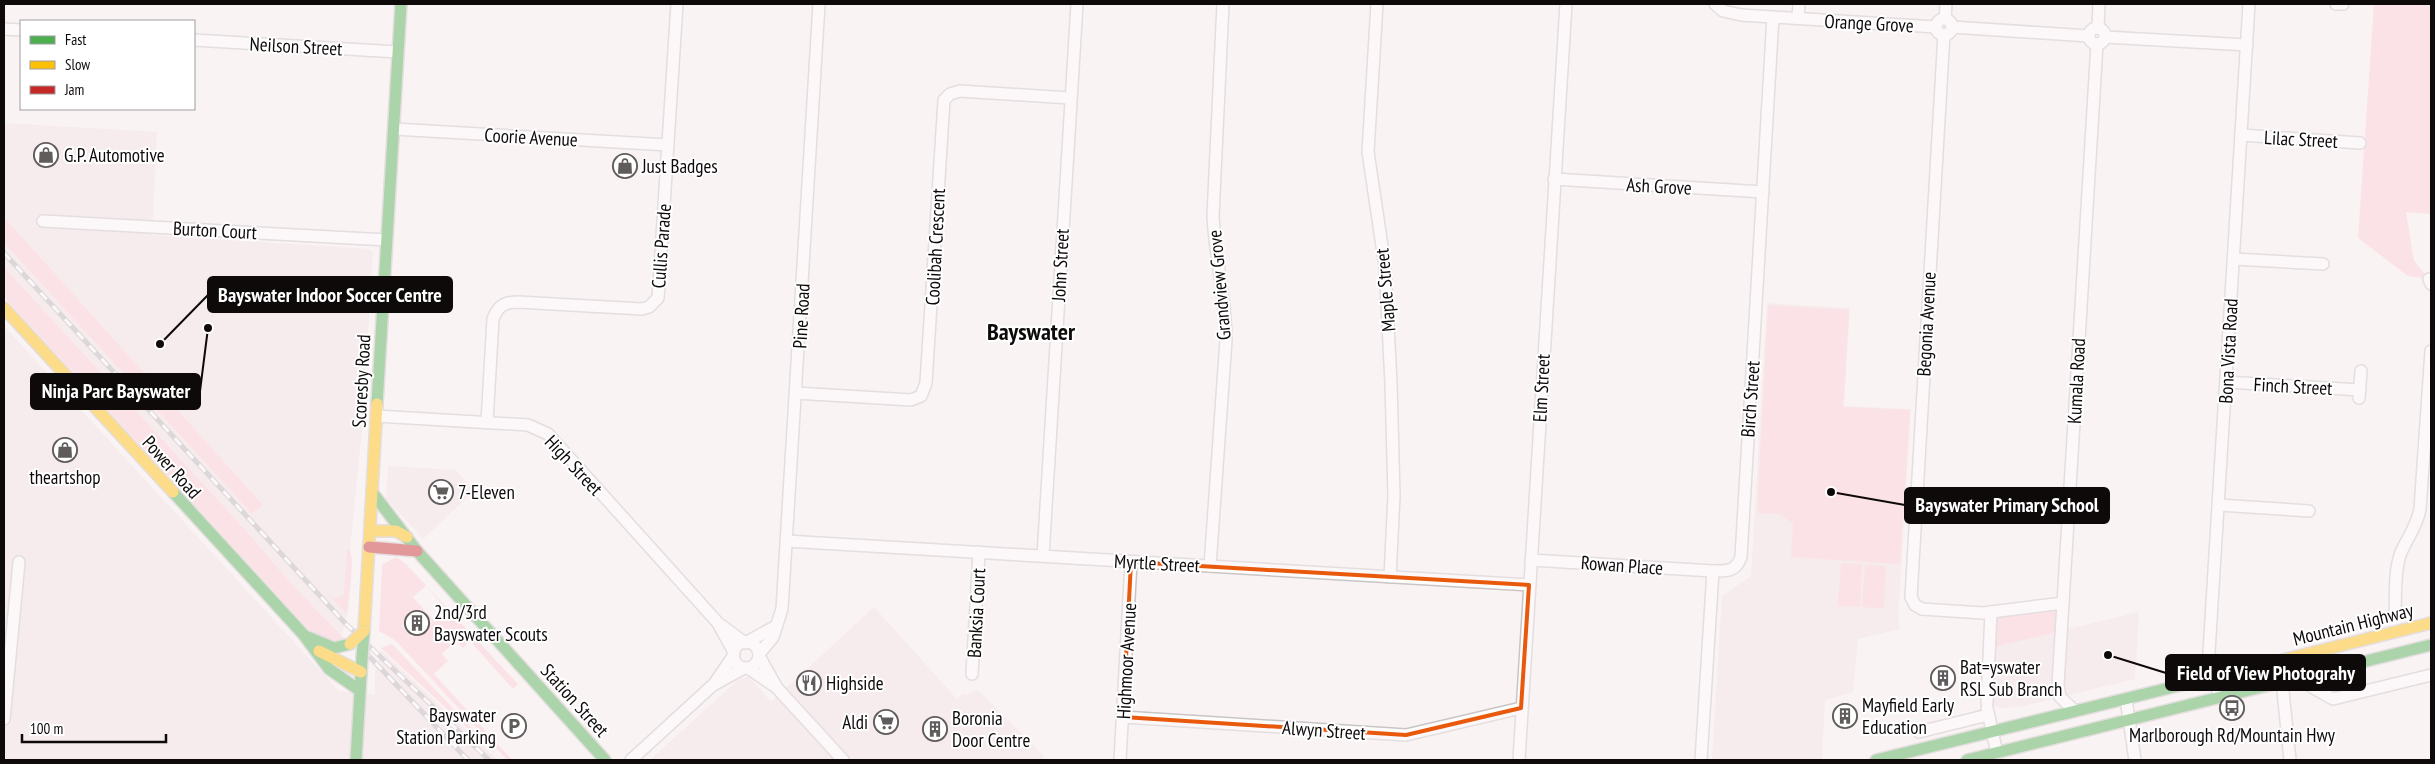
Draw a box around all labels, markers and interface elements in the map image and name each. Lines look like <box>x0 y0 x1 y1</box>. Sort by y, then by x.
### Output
street label: Orange Grove <box>1824 9 1914 37</box>
legend <box>20 20 195 110</box>
text: Fast <box>65 30 86 49</box>
street label: Neilson Street <box>249 32 344 60</box>
text: Slow <box>65 55 90 74</box>
text: Jam <box>64 80 84 99</box>
street label: Coorie Avenue <box>484 123 578 151</box>
street label: Lilac Street <box>2264 125 2339 153</box>
shop icon: G.P. Automotive <box>33 142 59 168</box>
place label: G.P. Automotive <box>64 143 165 167</box>
shop icon: Just Badges <box>612 153 638 179</box>
place label: Just Badges <box>641 154 718 178</box>
street label: Ash Grove <box>1626 172 1693 200</box>
street label: Coolibah Crescent <box>920 187 950 306</box>
street label: Cullis Parade <box>646 203 676 289</box>
street label: Burton Court <box>172 216 258 244</box>
street label: John Street <box>1046 227 1074 303</box>
street label: Grandview Grove <box>1202 229 1236 341</box>
street label: Maple Street <box>1369 247 1401 333</box>
street label: Begonia Avenue <box>1911 271 1941 377</box>
callout: Bayswater Indoor Soccer Centre <box>208 277 452 312</box>
text: Bayswater Indoor Soccer Centre <box>218 282 442 308</box>
street label: Pine Road <box>787 283 815 349</box>
street label: Bona Vista Road <box>2213 298 2243 404</box>
district label: Bayswater <box>987 316 1076 347</box>
street label: Scoresby Road <box>347 334 375 428</box>
street label: Kumala Road <box>2062 338 2090 424</box>
street label: Elm Street <box>1527 352 1555 423</box>
street label: Birch Street <box>1735 359 1765 438</box>
street label: Finch Street <box>2253 372 2334 400</box>
callout: Ninja Parc Bayswater <box>31 374 200 409</box>
text: Ninja Parc Bayswater <box>42 378 190 404</box>
street label: High Street <box>540 430 609 501</box>
street label: Power Road <box>137 431 207 503</box>
shop icon: theartshop <box>52 437 78 463</box>
place label: theartshop <box>29 465 101 489</box>
supermarket icon: 7-Eleven <box>428 479 454 505</box>
place label: 7-Eleven <box>458 480 515 504</box>
callout: Bayswater Primary School <box>1905 488 2109 523</box>
text: Bayswater Primary School <box>1915 492 2099 518</box>
street label: Myrtle Street <box>1114 549 1201 577</box>
street label: Rowan Place <box>1580 550 1664 580</box>
street label: Banksia Court <box>962 567 990 659</box>
street label: Mountain Highway <box>2290 597 2416 651</box>
place label: 2nd/3rd Bayswater Scouts <box>434 600 548 646</box>
street label: Highmoor Avenue <box>1111 602 1141 720</box>
building icon: 2nd/3rd Bayswater Scouts <box>404 610 430 636</box>
place label: Bat=yswater RSL Sub Branch <box>1960 655 2062 701</box>
callout: Field of View Photograhy <box>2166 655 2365 690</box>
street label: Station Street <box>536 658 615 742</box>
text: Field of View Photograhy <box>2177 660 2356 686</box>
building icon: Bat=yswater RSL Sub Branch <box>1930 665 1956 691</box>
restaurant icon: Highside <box>796 670 822 696</box>
place label: Highside <box>826 671 884 695</box>
place label: Mayfield Early Education <box>1862 693 1955 739</box>
bus stop icon: Marlborough Rd/Mountain Hwy <box>2219 695 2245 721</box>
place label: Bayswater Station Parking <box>396 703 497 749</box>
building icon: Mayfield Early Education <box>1832 703 1858 729</box>
place label: Boronia Door Centre <box>952 706 1030 752</box>
supermarket icon: Aldi <box>873 709 899 735</box>
place label: Aldi <box>842 710 868 734</box>
scale bar <box>22 712 166 744</box>
parking icon: Bayswater Station Parking <box>501 713 527 739</box>
street label: Alwyn Street <box>1281 715 1367 745</box>
building icon: Boronia Door Centre <box>922 716 948 742</box>
text: 100 m <box>30 719 63 738</box>
place label: Marlborough Rd/Mountain Hwy <box>2129 723 2336 747</box>

